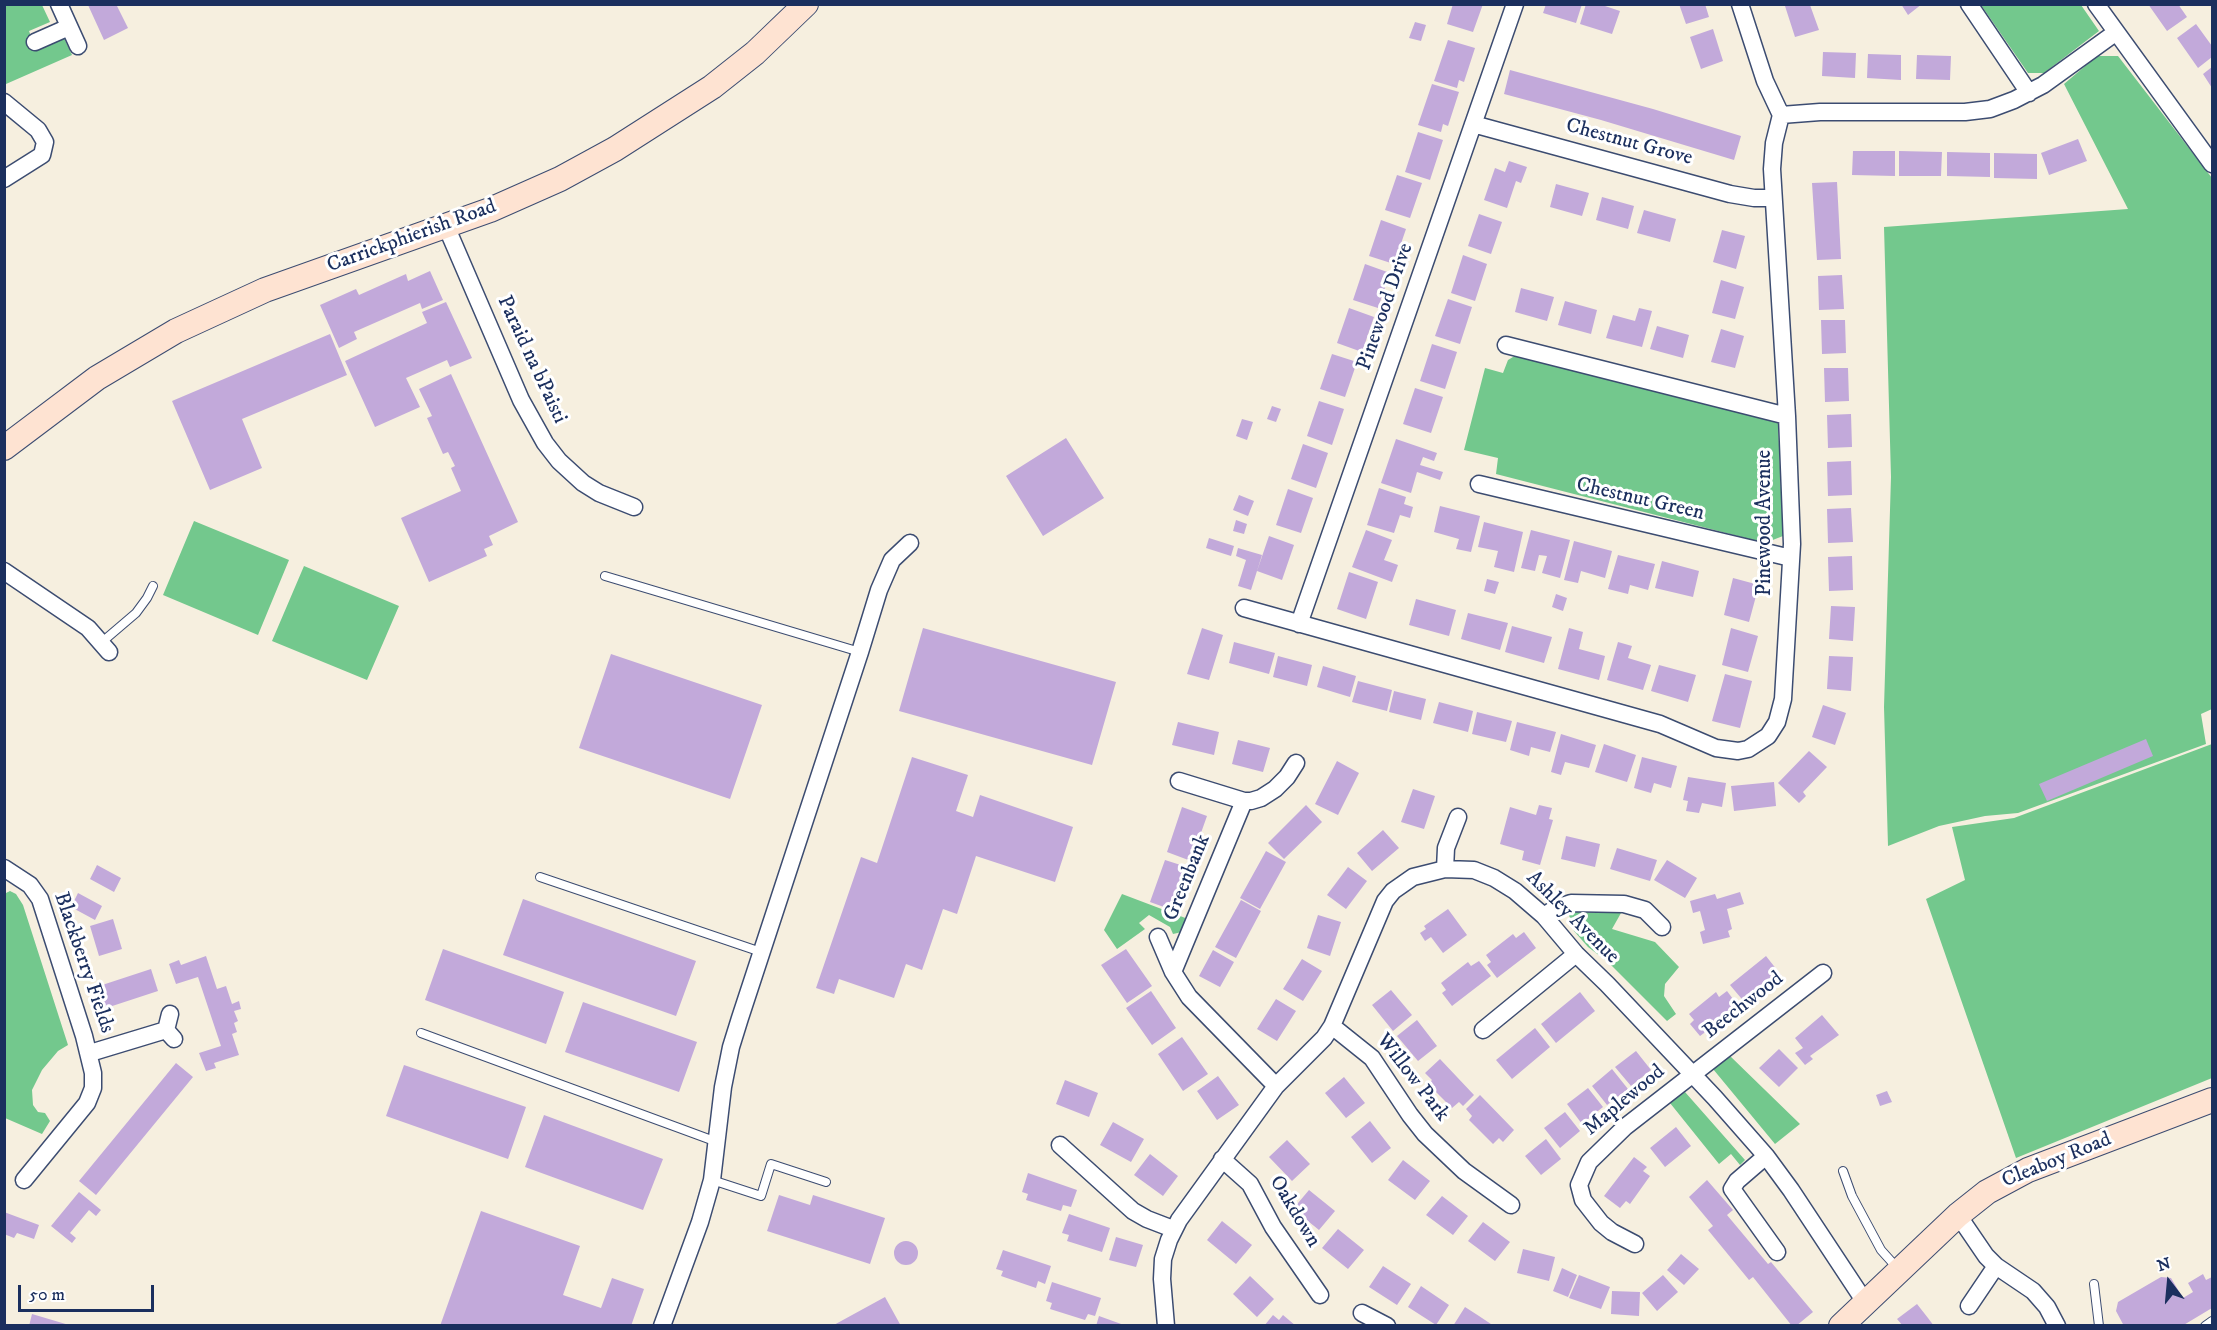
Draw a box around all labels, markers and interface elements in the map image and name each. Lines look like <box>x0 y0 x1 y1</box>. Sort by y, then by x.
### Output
street label: Chestnut Grove <box>1563 114 1695 172</box>
street label: Carrickphierish Road <box>324 195 500 279</box>
street label: Pinewood Drive <box>1352 240 1420 374</box>
street label: Paraid na bPaisti <box>490 292 572 428</box>
street label: Pinewood Avenue <box>1753 450 1779 596</box>
street label: Chestnut Green <box>1574 473 1706 527</box>
street label: Greenbank <box>1159 831 1217 925</box>
street label: Ashley Avenue <box>1520 866 1624 970</box>
street label: Blackberry Fields <box>47 889 119 1037</box>
street label: Beechwood <box>1699 967 1789 1045</box>
street label: Willow Park <box>1370 1029 1454 1127</box>
street label: Maplewood <box>1579 1060 1671 1142</box>
street label: Cleaboy Road <box>1999 1128 2115 1194</box>
street label: Oakdown <box>1263 1172 1325 1252</box>
north arrow <box>2139 1252 2199 1312</box>
text: N <box>2155 1253 2173 1276</box>
scale bar <box>21 1273 158 1311</box>
text: 50 m <box>29 1284 65 1306</box>

